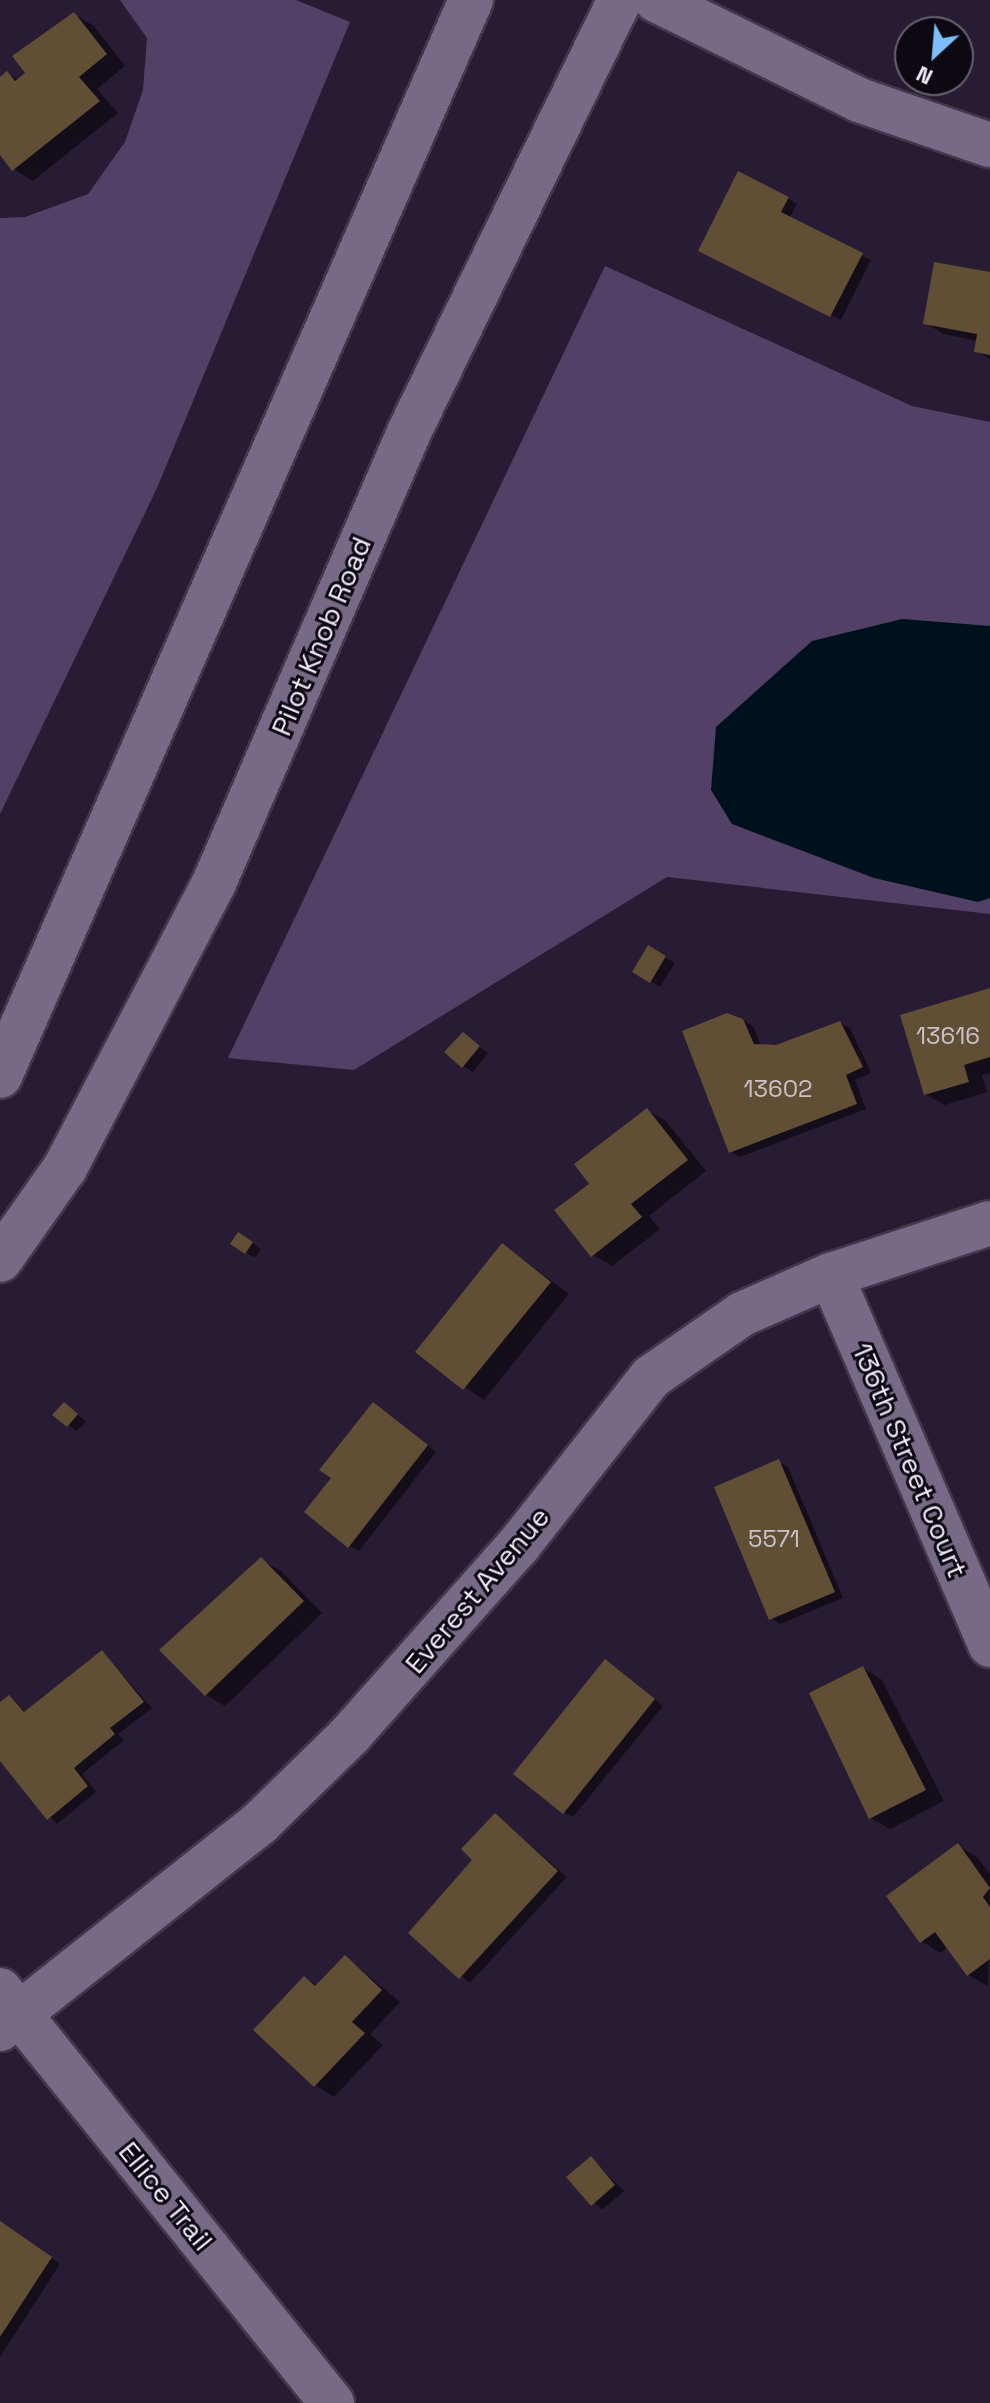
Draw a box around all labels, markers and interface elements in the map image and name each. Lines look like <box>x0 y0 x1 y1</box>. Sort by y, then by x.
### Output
north arrow <box>894 16 974 96</box>
text: N <box>912 60 937 92</box>
street label: Pilot Knob Road <box>264 531 378 741</box>
house number: 13616 <box>916 1022 980 1050</box>
house number: 13602 <box>743 1075 813 1103</box>
street label: 136th Street Court <box>845 1338 975 1582</box>
street label: Everest Avenue <box>398 1500 556 1680</box>
house number: 5571 <box>748 1525 800 1553</box>
street label: Ellice Trail <box>112 2134 220 2258</box>

